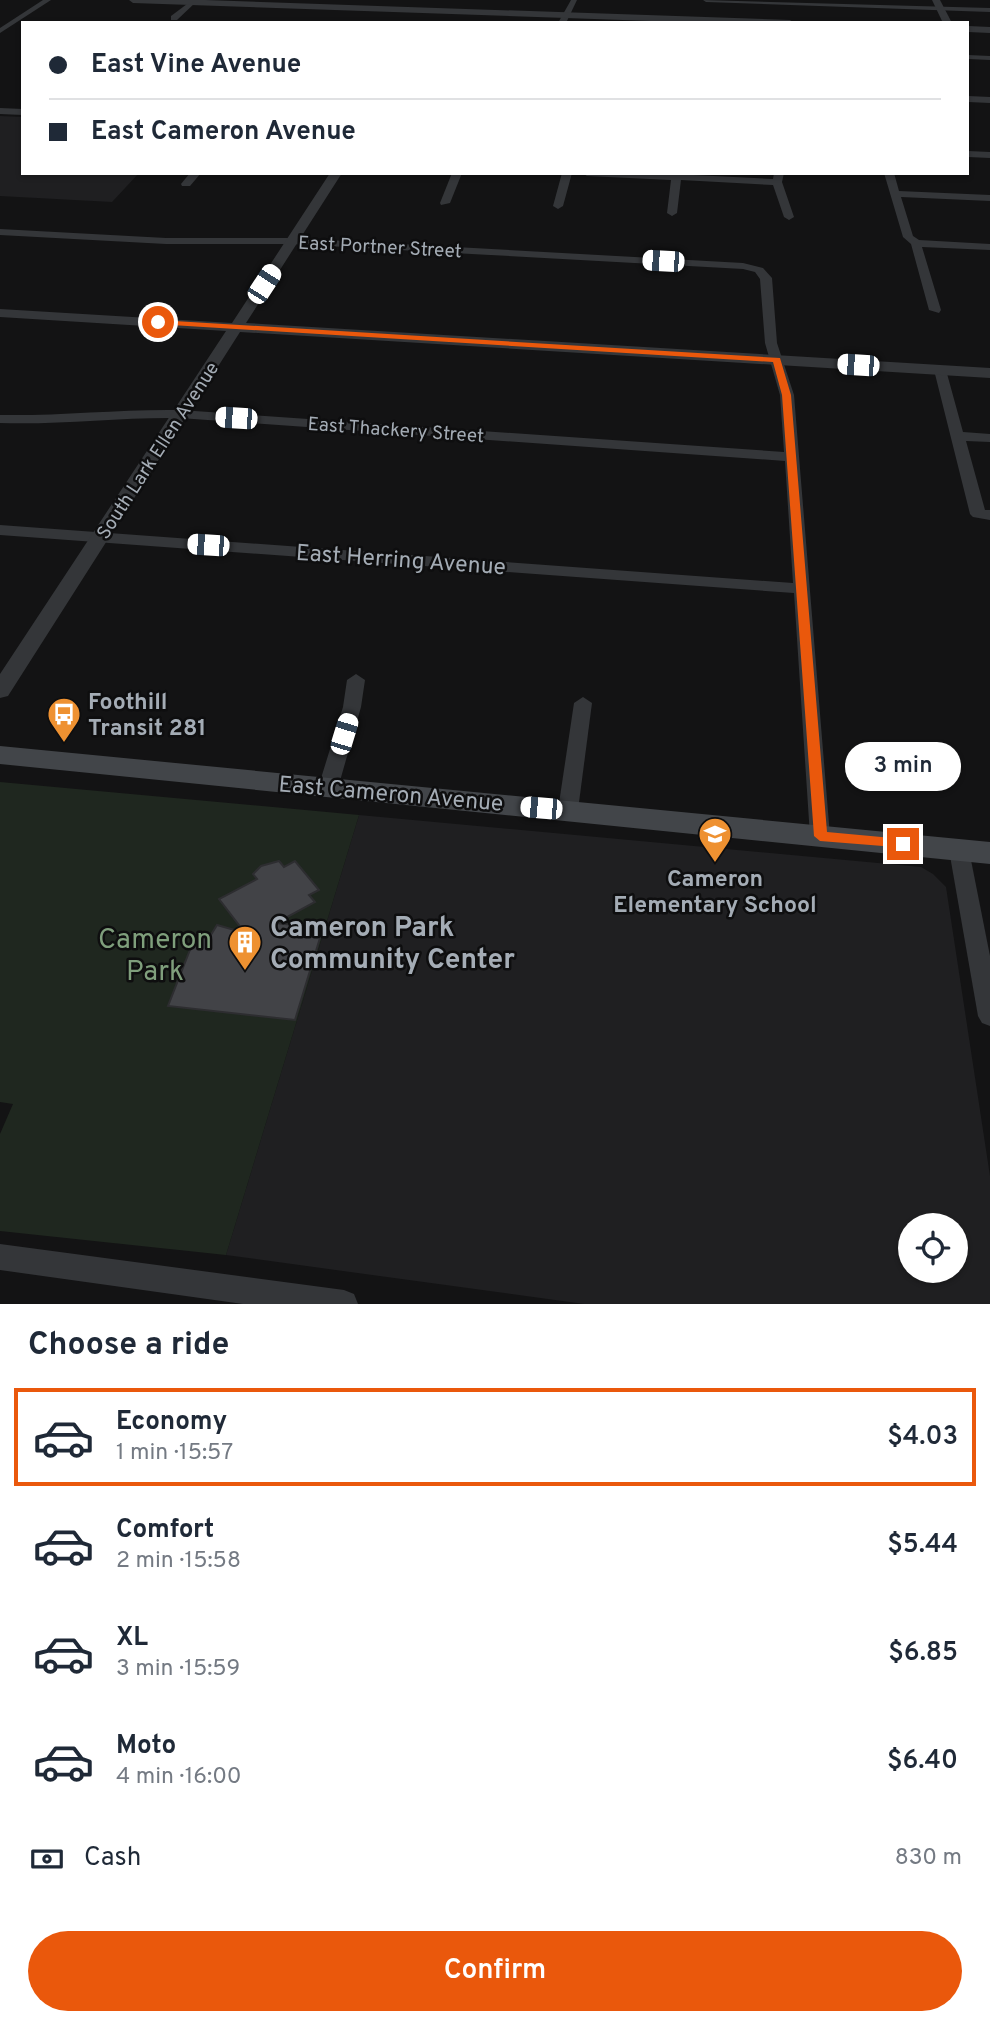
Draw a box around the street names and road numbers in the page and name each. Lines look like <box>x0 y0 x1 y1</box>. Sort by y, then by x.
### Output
street label: East Portner Street <box>297 232 462 264</box>
street label: South Lark Ellen Avenue <box>92 358 225 544</box>
street label: East Thackery Street <box>307 413 485 449</box>
street label: East Herring Avenue <box>295 540 507 583</box>
street label: East Cameron Avenue <box>277 771 504 820</box>

